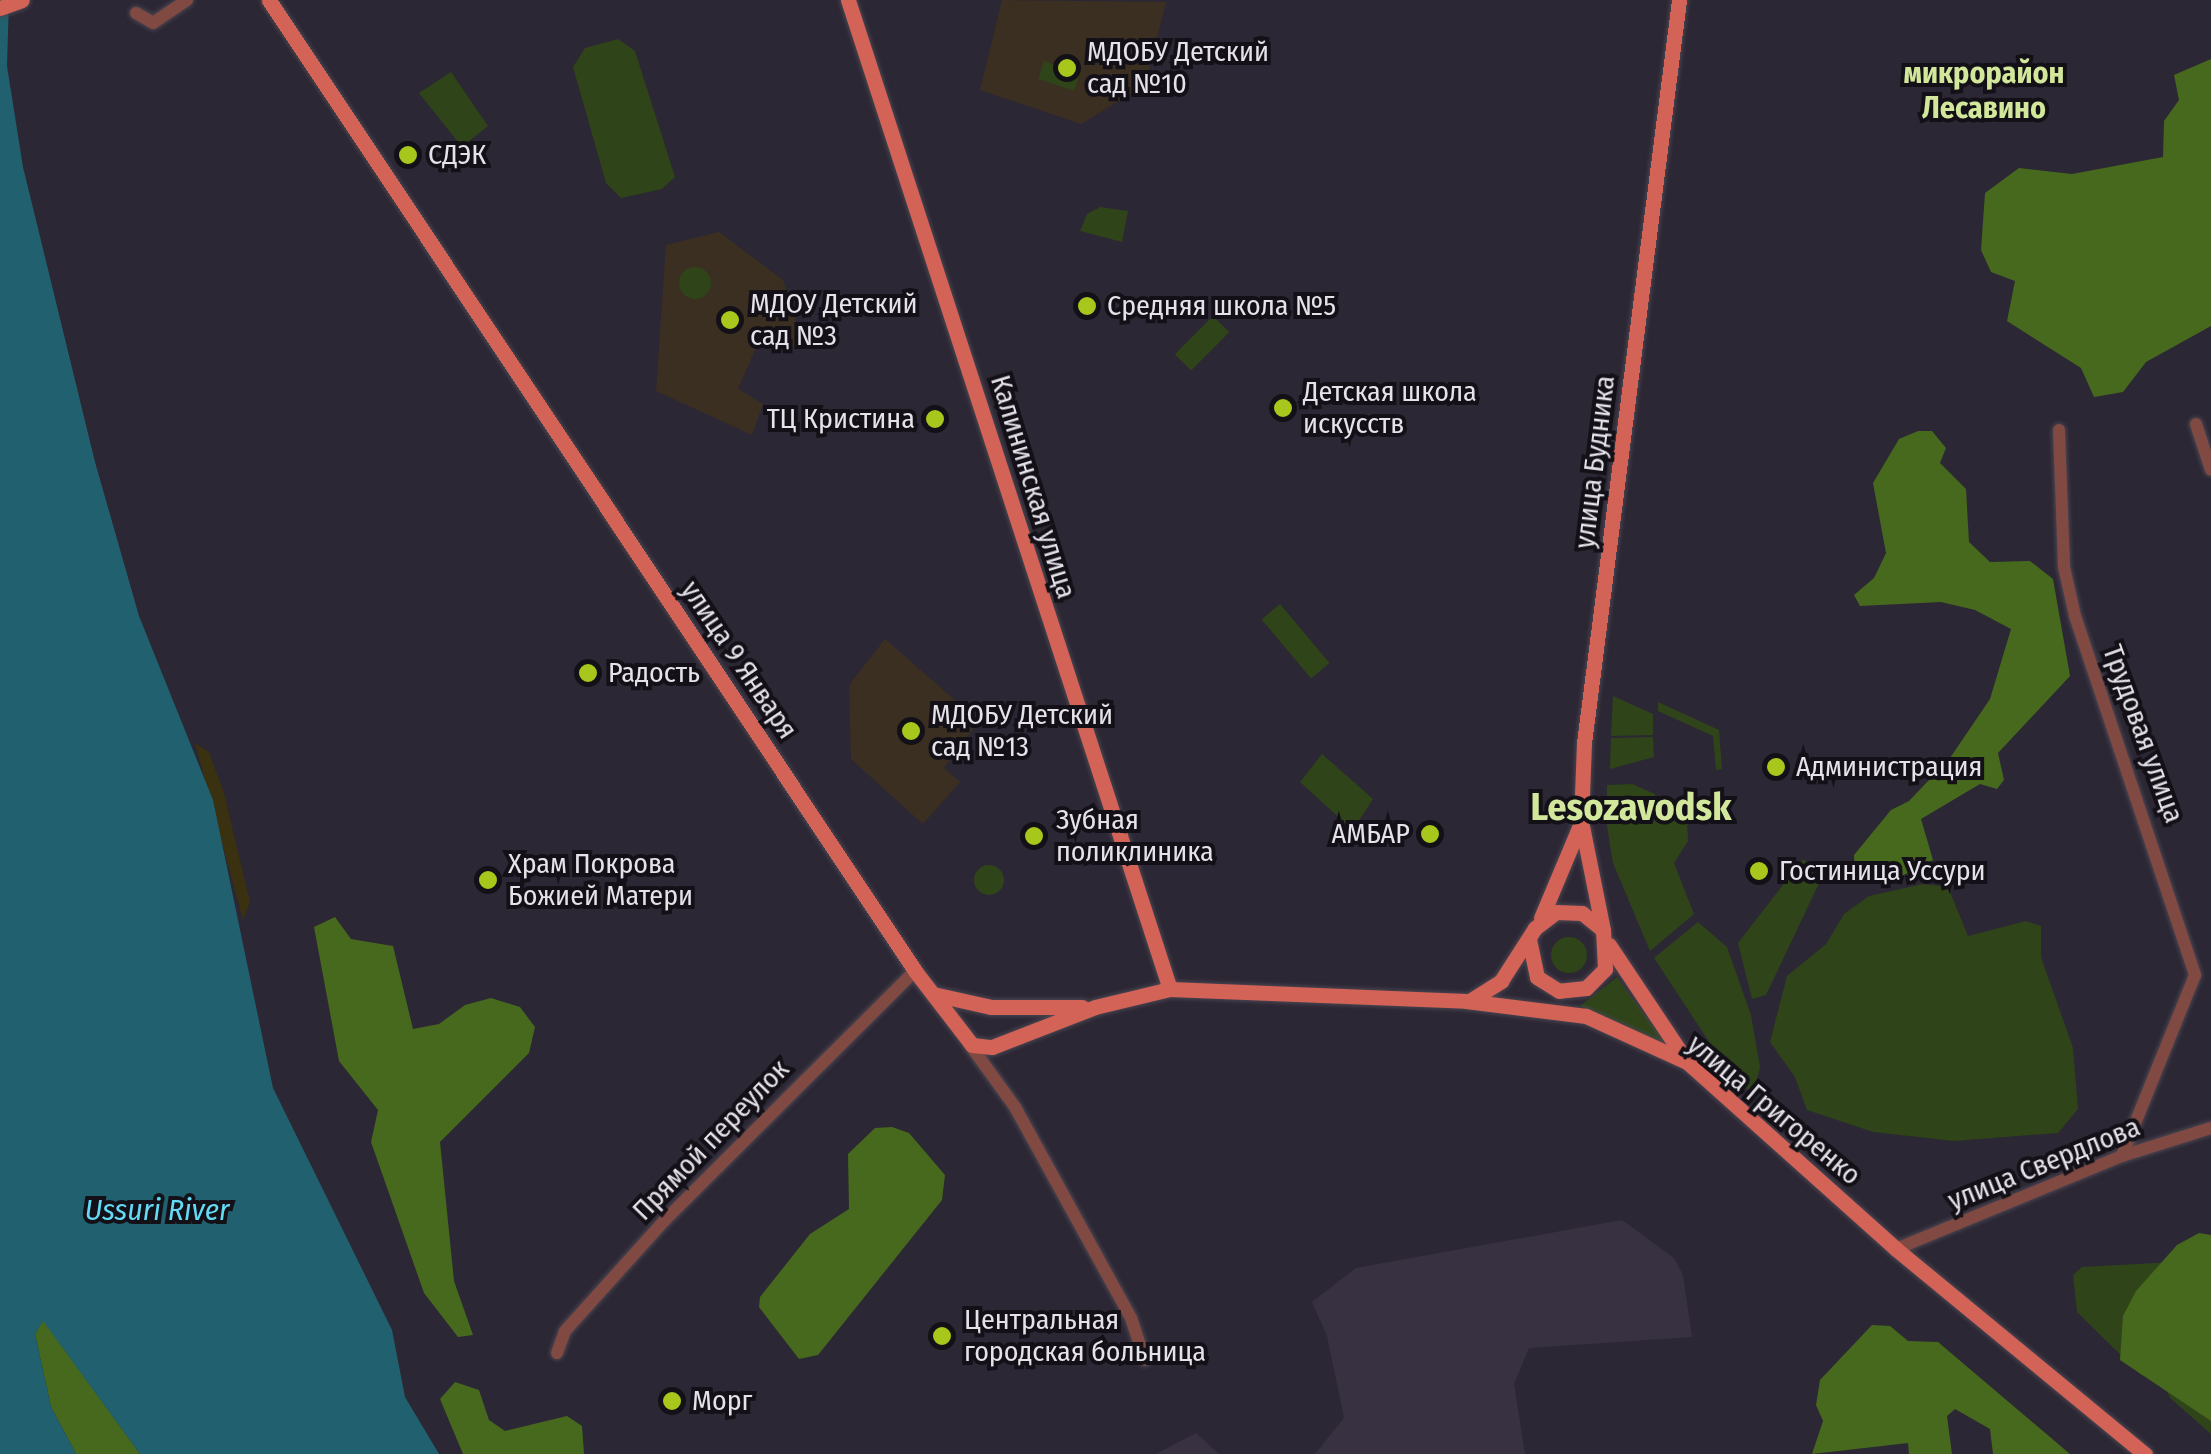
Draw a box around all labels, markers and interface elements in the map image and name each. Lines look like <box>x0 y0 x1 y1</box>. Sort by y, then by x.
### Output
place label: МДОБУ Детский сад №10 <box>1087 35 1269 101</box>
district label: микрорайон Лесавино <box>1904 55 2064 126</box>
marker: МДОБУ Детский сад №10 <box>1056 57 1078 79</box>
place label: СДЭК <box>428 138 486 172</box>
marker: СДЭК <box>397 144 419 166</box>
place label: МДОУ Детский сад №3 <box>750 287 918 353</box>
place label: Средняя школа №5 <box>1107 289 1336 323</box>
marker: Средняя школа №5 <box>1076 295 1098 317</box>
marker: МДОУ Детский сад №3 <box>719 309 741 331</box>
street label: Калининская улица <box>983 371 1083 603</box>
street label: улица Будника <box>1568 374 1622 550</box>
place label: Детская школа искусств <box>1303 375 1477 441</box>
marker: Детская школа искусств <box>1272 397 1294 419</box>
place label: ТЦ Кристина <box>767 402 915 436</box>
marker: ТЦ Кристина <box>924 408 946 430</box>
street label: улица 9 Января <box>674 575 804 745</box>
street label: Трудовая улица <box>2095 640 2191 828</box>
place label: Радость <box>608 656 700 690</box>
marker: Радость <box>577 662 599 684</box>
place label: МДОБУ Детский сад №13 <box>931 698 1113 764</box>
marker: МДОБУ Детский сад №13 <box>900 720 922 742</box>
place label: Администрация <box>1796 750 1982 784</box>
marker: Администрация <box>1765 756 1787 778</box>
district label: Lesozavodsk <box>1530 785 1732 831</box>
place label: Зубная поликлиника <box>1056 803 1214 869</box>
place label: АМБАР <box>1332 817 1410 851</box>
marker: Зубная поликлиника <box>1021 823 1047 849</box>
marker: АМБАР <box>1419 823 1441 845</box>
place label: Храм Покрова Божией Матери <box>508 847 693 913</box>
place label: Гостиница Уссури <box>1779 854 1986 888</box>
marker: Гостиница Уссури <box>1748 860 1770 882</box>
marker: Храм Покрова Божией Матери <box>477 869 499 891</box>
street label: улица Григоренко <box>1681 1028 1867 1192</box>
street label: Прямой переулок <box>626 1053 796 1227</box>
street label: улица Свердлова <box>1943 1110 2145 1218</box>
water label: Ussuri River <box>85 1192 229 1228</box>
place label: Центральная городская больница <box>964 1303 1206 1369</box>
marker: Центральная городская больница <box>929 1323 955 1349</box>
place label: Морг <box>692 1384 752 1418</box>
marker: Морг <box>661 1390 683 1412</box>

